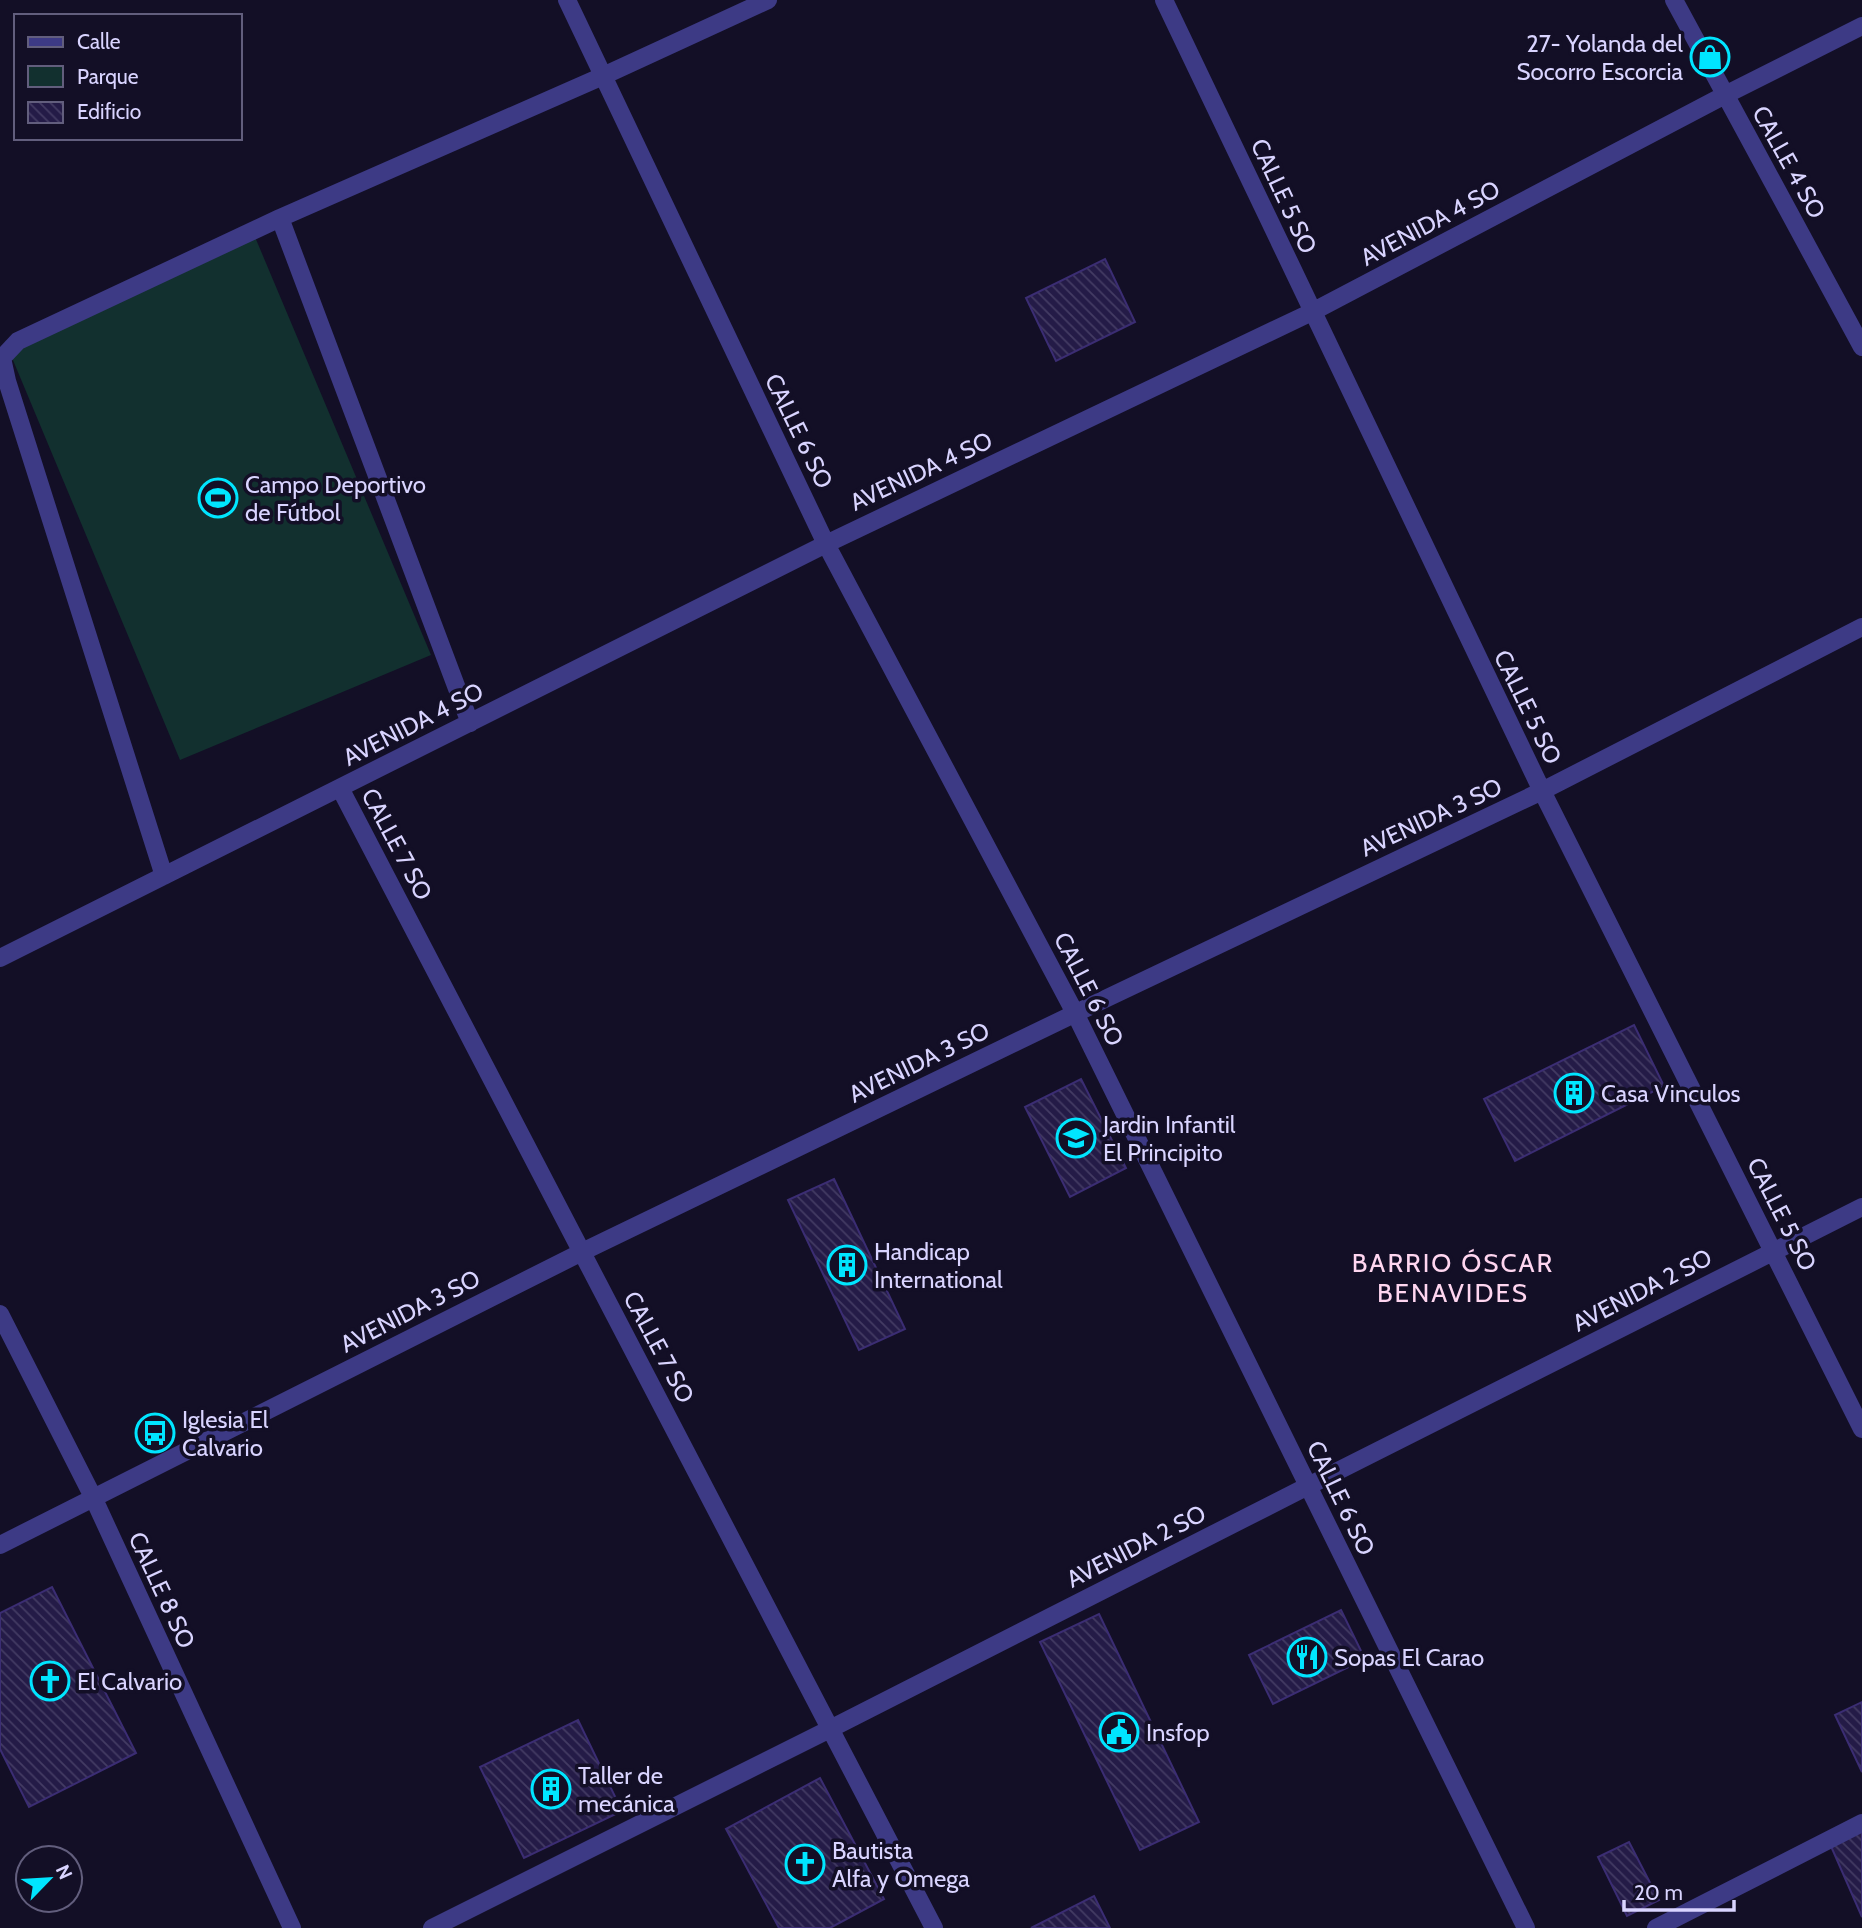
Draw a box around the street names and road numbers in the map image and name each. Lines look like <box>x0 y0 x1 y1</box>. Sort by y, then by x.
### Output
street label: CALLE 4 SO <box>1746 101 1832 223</box>
street label: CALLE 5 SO <box>1245 134 1323 258</box>
street label: AVENIDA 4 SO <box>1355 174 1505 272</box>
street label: CALLE 6 SO <box>759 369 839 493</box>
street label: AVENIDA 4 SO <box>845 425 997 517</box>
street label: CALLE 5 SO <box>1488 645 1568 769</box>
street label: AVENIDA 4 SO <box>338 676 488 772</box>
street label: AVENIDA 3 SO <box>1356 772 1506 862</box>
street label: CALLE 7 SO <box>355 783 439 905</box>
street label: CALLE 6 SO <box>1048 927 1130 1051</box>
street label: AVENIDA 3 SO <box>844 1015 994 1109</box>
street label: CALLE 5 SO <box>1741 1153 1823 1275</box>
street label: AVENIDA 2 SO <box>1568 1242 1716 1338</box>
street label: AVENIDA 3 SO <box>335 1263 485 1359</box>
street label: CALLE 7 SO <box>617 1286 701 1408</box>
street label: CALLE 6 SO <box>1301 1436 1381 1560</box>
street label: AVENIDA 2 SO <box>1062 1498 1210 1594</box>
street label: CALLE 8 SO <box>122 1527 202 1653</box>

